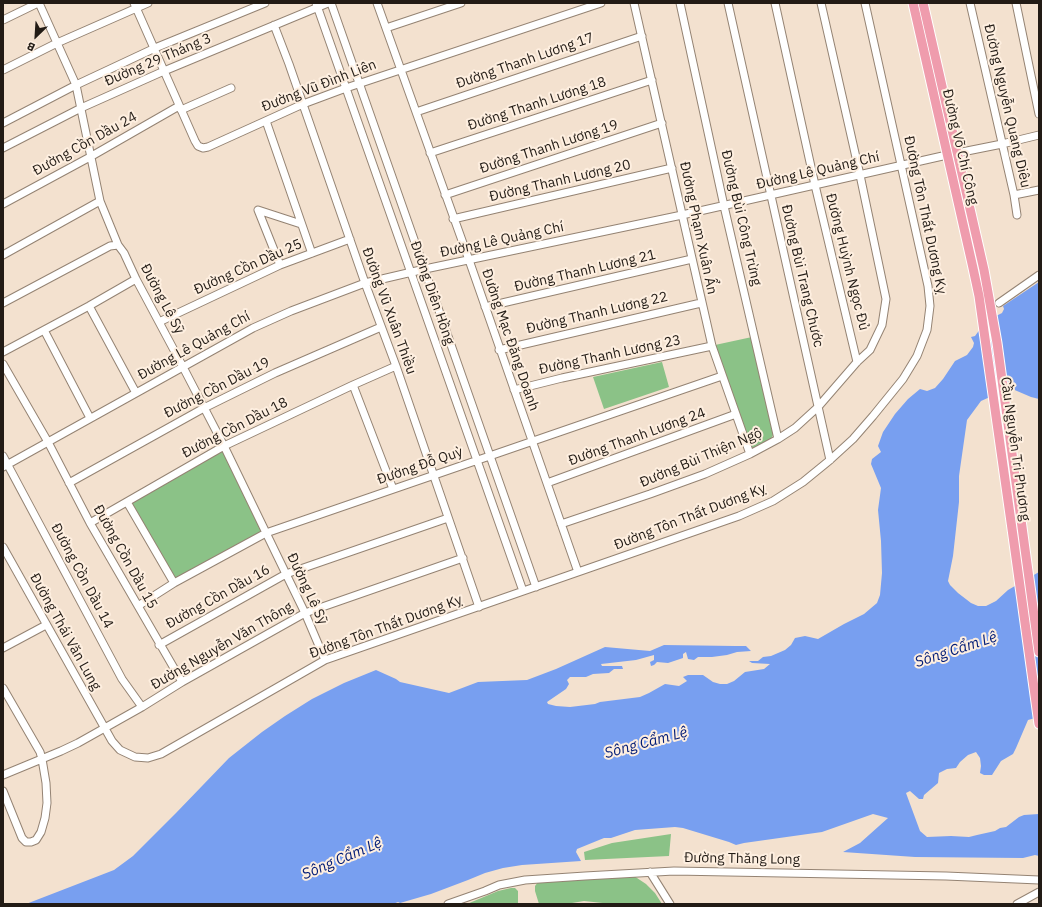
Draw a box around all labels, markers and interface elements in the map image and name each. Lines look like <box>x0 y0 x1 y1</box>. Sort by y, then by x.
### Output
north arrow <box>16 16 56 56</box>
street label: Đường Nguyễn Quang Diêu <box>980 23 1034 189</box>
street label: Đường 29 Tháng 3 <box>102 30 214 90</box>
street label: Đường Thanh Lương 17 <box>454 30 596 92</box>
text: B <box>25 39 37 55</box>
street label: Đường Vũ Đình Liên <box>259 56 379 116</box>
street label: Đường Thanh Lương 18 <box>466 74 608 134</box>
street label: Đường Võ Chí Công <box>938 87 982 207</box>
street label: Đường Cồn Dầu 24 <box>30 108 140 180</box>
street label: Đường Thanh Lương 19 <box>478 117 620 177</box>
street label: Đường Tôn Thất Dương Kỵ <box>900 134 950 296</box>
street label: Đường Bùi Công Trừng <box>717 149 765 287</box>
street label: Đường Lê Quảng Chí <box>755 149 881 193</box>
street label: Đường Thanh Lương 20 <box>488 157 632 205</box>
street label: Đường Phạm Xuân Ẩn <box>676 160 720 296</box>
street label: Đường Huỳnh Ngọc Đủ <box>822 192 872 332</box>
street label: Đường Bùi Trang Chước <box>777 203 827 349</box>
street label: Đường Lê Quảng Chí <box>439 219 565 261</box>
street label: Đường Cồn Dầu 25 <box>191 236 305 298</box>
street label: Đường Diên Hồng <box>406 239 458 347</box>
street label: Đường Vũ Xuân Thiều <box>358 245 420 377</box>
street label: Đường Thanh Lương 21 <box>513 247 657 295</box>
street label: Đường Lê Sỹ <box>137 261 187 337</box>
street label: Đường Mạc Đăng Doanh <box>478 267 542 413</box>
street label: Đường Thanh Lương 22 <box>525 289 669 337</box>
street label: Đường Lê Quảng Chí <box>135 308 253 384</box>
street label: Đường Thanh Lương 23 <box>538 332 682 378</box>
street label: Đường Cồn Dầu 19 <box>161 354 273 422</box>
street label: Cầu Nguyễn Tri Phương <box>997 376 1033 522</box>
street label: Đường Cồn Dầu 18 <box>179 394 291 462</box>
street label: Đường Thanh Lương 24 <box>566 404 708 470</box>
street label: Đường Bùi Thiện Ngộ <box>637 425 765 491</box>
street label: Đường Đỗ Quỳ <box>375 444 465 488</box>
street label: Đường Tôn Thất Dương Kỵ <box>612 480 768 554</box>
street label: Đường Cồn Dầu 15 <box>89 502 161 612</box>
street label: Đường Cồn Dầu 14 <box>47 521 117 631</box>
street label: Đường Lê Sỹ <box>283 551 331 627</box>
street label: Đường Cồn Dầu 16 <box>163 561 273 633</box>
street label: Đường Thái Văn Lung <box>26 571 104 693</box>
street label: Đường Tôn Thất Dương Kỵ <box>307 592 465 662</box>
street label: Đường Nguyễn Văn Thông <box>148 598 296 694</box>
water label: Sông Cẩm Lệ <box>913 628 999 672</box>
water label: Sông Cẩm Lệ <box>603 723 689 763</box>
water label: Sông Cẩm Lệ <box>299 834 385 884</box>
street label: Đường Thăng Long <box>684 850 800 868</box>

